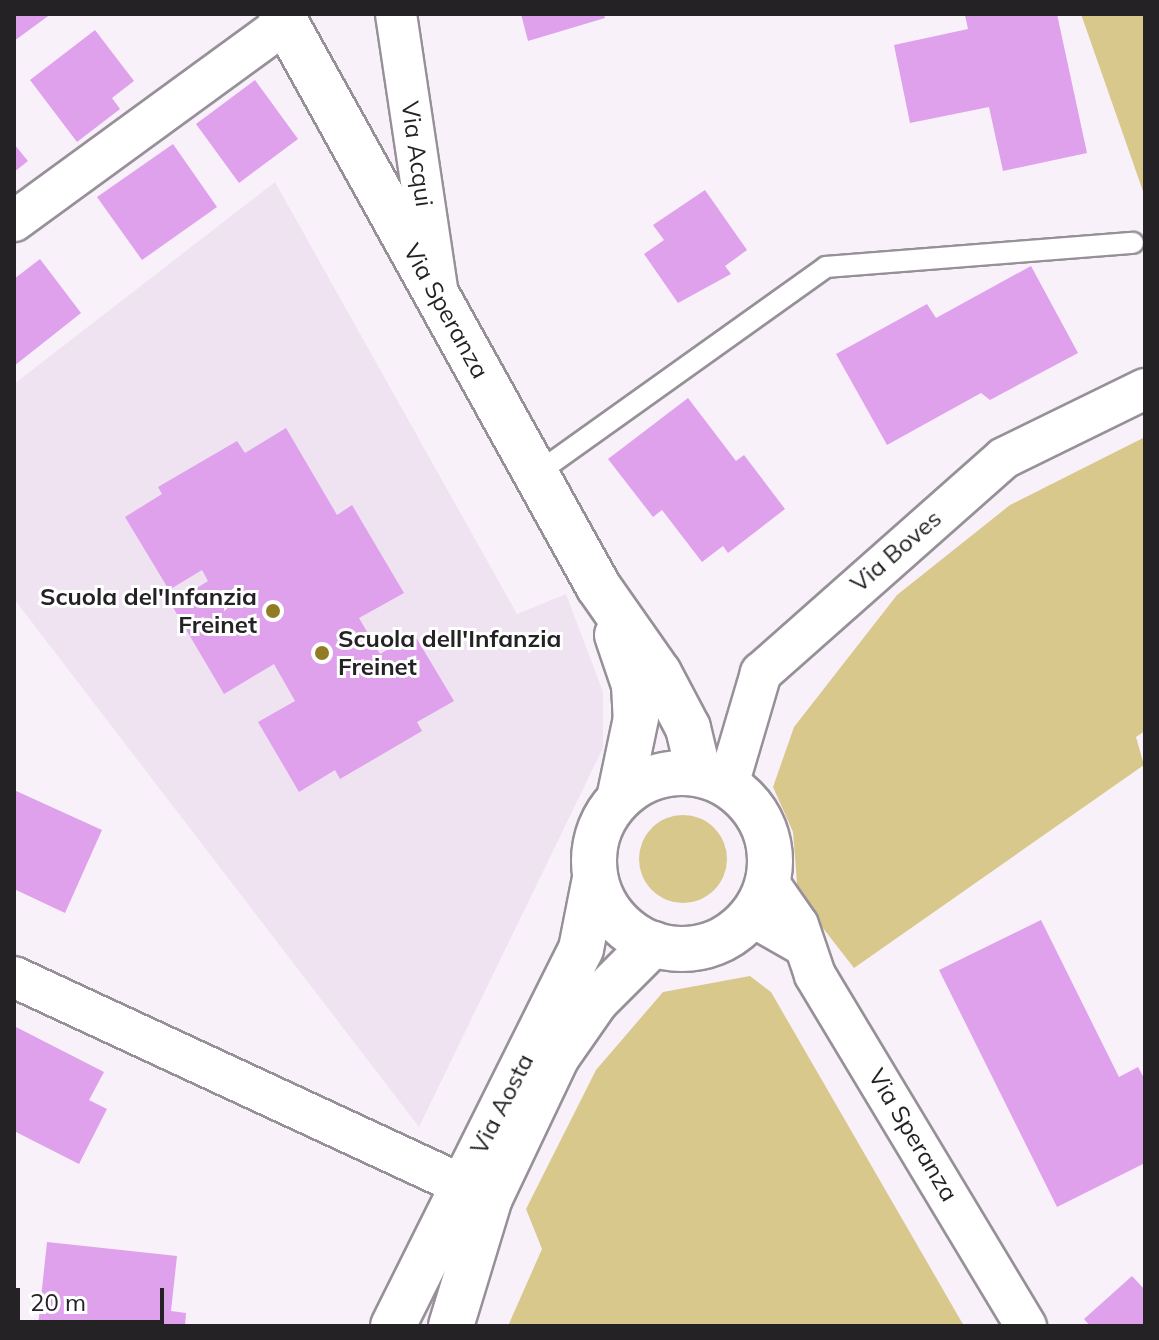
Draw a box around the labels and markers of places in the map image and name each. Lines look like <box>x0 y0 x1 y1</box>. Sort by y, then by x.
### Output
place label: Scuola del'Infanzia Freinet <box>40 583 257 639</box>
marker: Scuola del'Infanzia Freinet <box>264 602 282 620</box>
place label: Scuola dell'Infanzia Freinet <box>338 625 561 681</box>
marker: Scuola dell'Infanzia Freinet <box>313 644 331 662</box>

